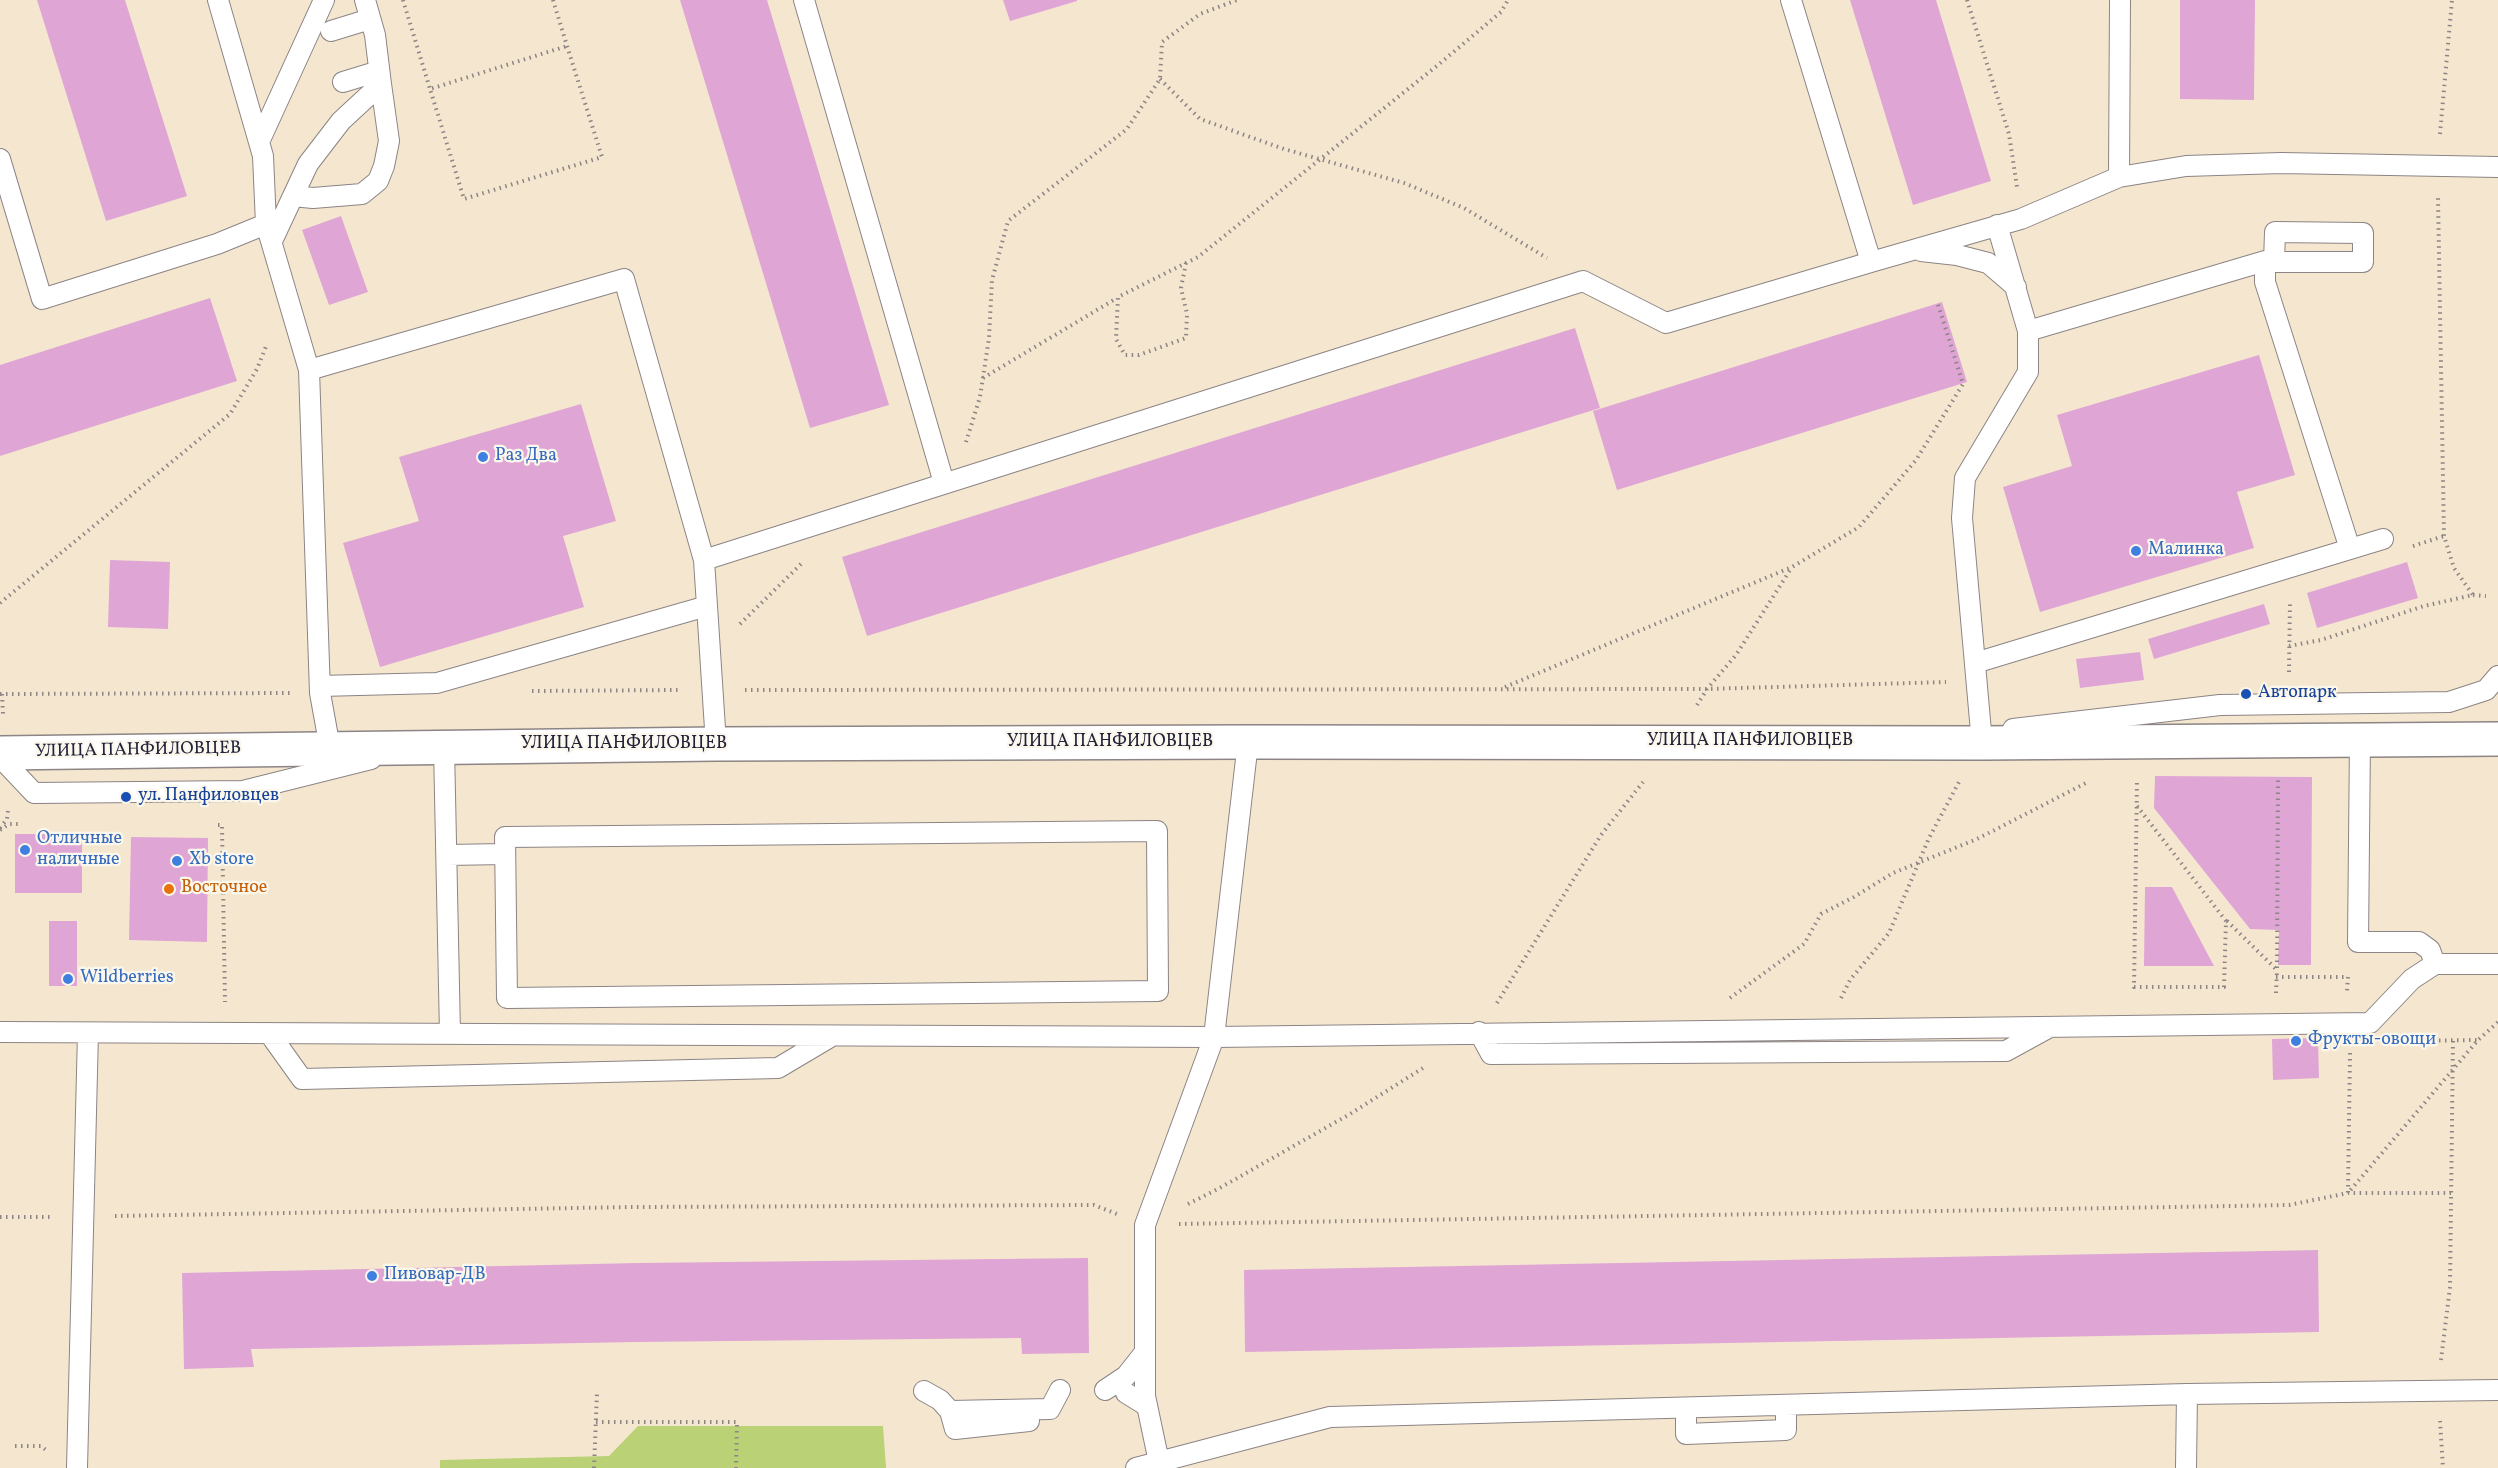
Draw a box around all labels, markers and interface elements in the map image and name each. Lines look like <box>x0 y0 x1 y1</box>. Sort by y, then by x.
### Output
place label: Раз Два <box>495 446 557 468</box>
marker: Раз Два <box>476 450 490 464</box>
place label: Малинка <box>2148 540 2224 562</box>
marker: Малинка <box>2129 544 2143 558</box>
place label: Автопарк <box>2258 683 2337 705</box>
marker: Автопарк <box>2239 687 2253 701</box>
street label: УЛИЦА ПАНФИЛОВЦЕВ <box>1647 731 1853 753</box>
street label: УЛИЦА ПАНФИЛОВЦЕВ <box>1007 732 1213 754</box>
street label: УЛИЦА ПАНФИЛОВЦЕВ <box>521 734 727 756</box>
street label: УЛИЦА ПАНФИЛОВЦЕВ <box>35 738 241 764</box>
place label: ул. Панфиловцев <box>138 786 279 808</box>
marker: ул. Панфиловцев <box>119 790 133 804</box>
place label: Отличные наличные <box>37 829 122 872</box>
marker: Отличные наличные <box>18 843 32 857</box>
place label: Xb store <box>189 850 254 872</box>
marker: Xb store <box>170 854 184 868</box>
place label: Восточное <box>181 878 267 900</box>
marker: Восточное <box>162 882 176 896</box>
place label: Wildberries <box>80 968 174 990</box>
marker: Wildberries <box>61 972 75 986</box>
place label: Фрукты-овощи <box>2308 1030 2436 1052</box>
marker: Фрукты-овощи <box>2289 1034 2303 1048</box>
place label: Пивовар-ДВ <box>384 1265 486 1287</box>
marker: Пивовар-ДВ <box>365 1269 379 1283</box>

